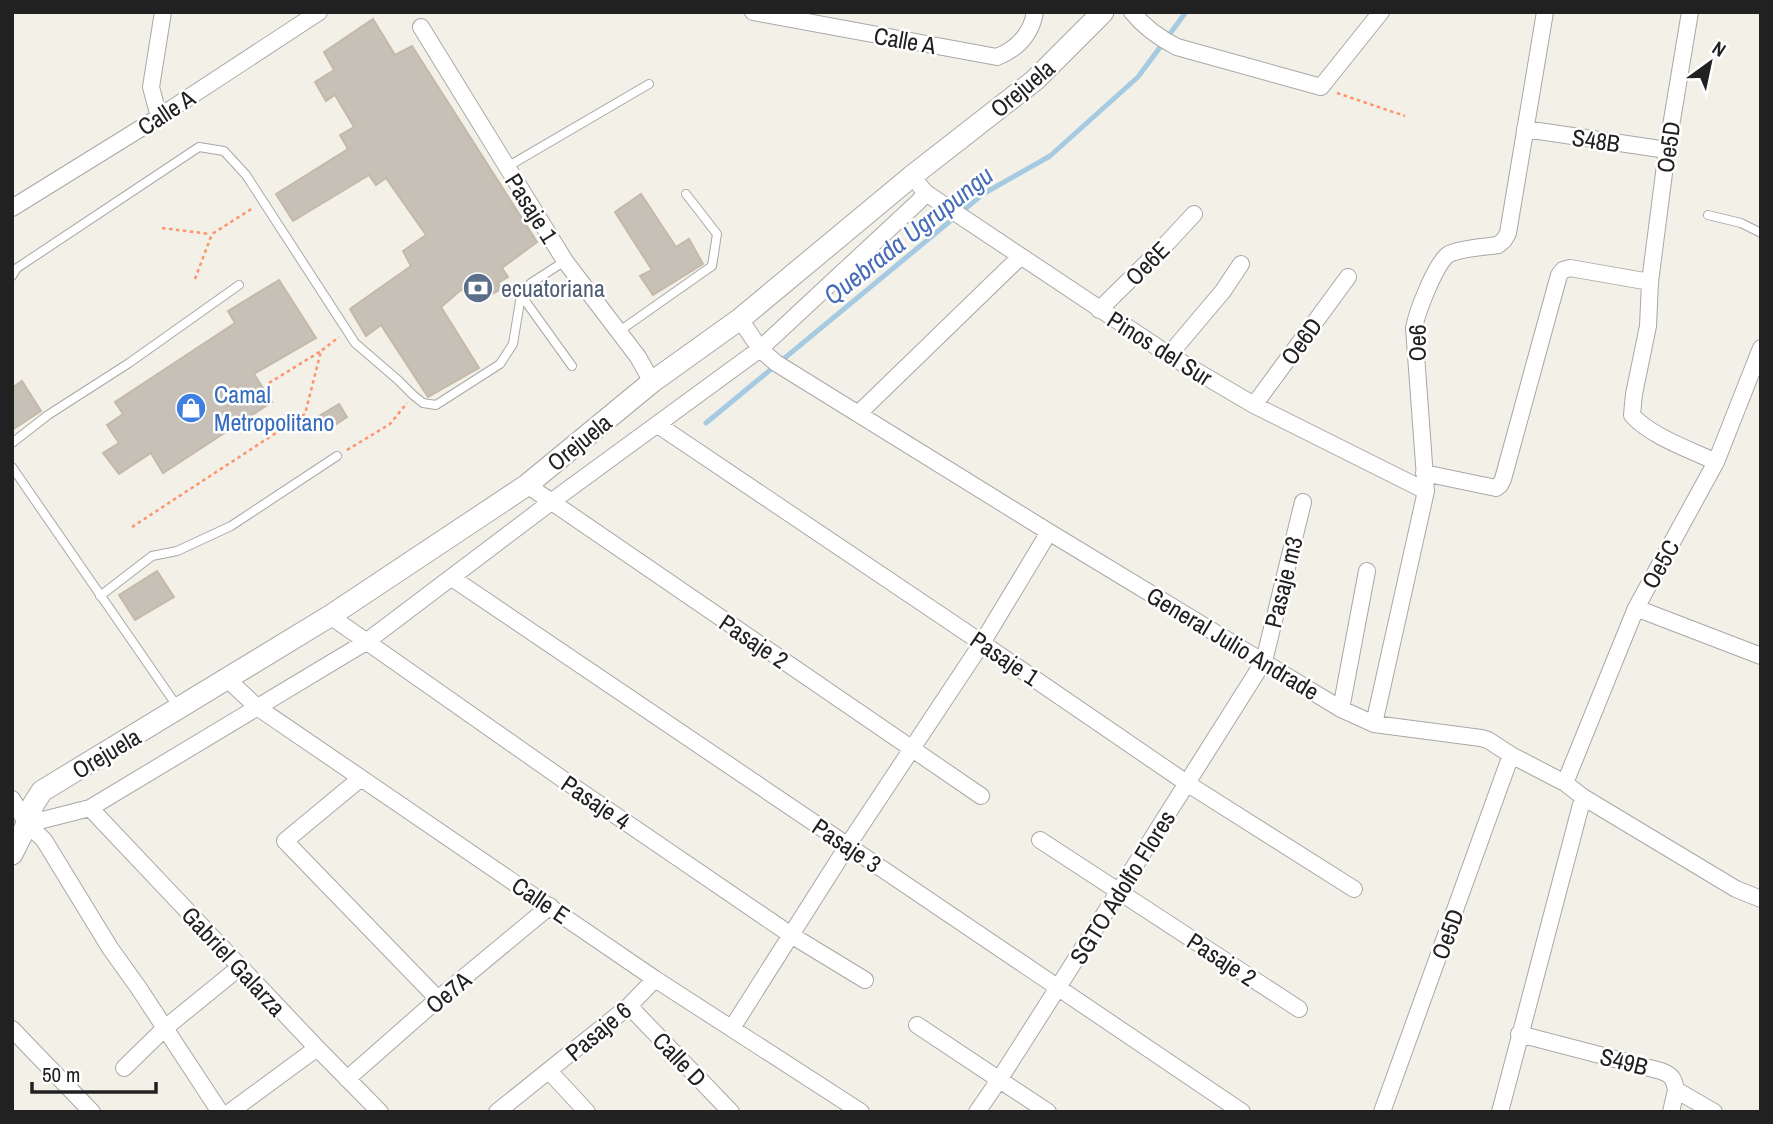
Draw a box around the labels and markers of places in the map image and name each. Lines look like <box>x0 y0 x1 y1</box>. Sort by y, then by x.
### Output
bank icon: ecuatoriana <box>461 271 495 305</box>
place label: ecuatoriana <box>501 272 605 304</box>
place label: Camal Metropolitano <box>214 378 334 438</box>
shop icon: Camal Metropolitano <box>174 391 208 425</box>

